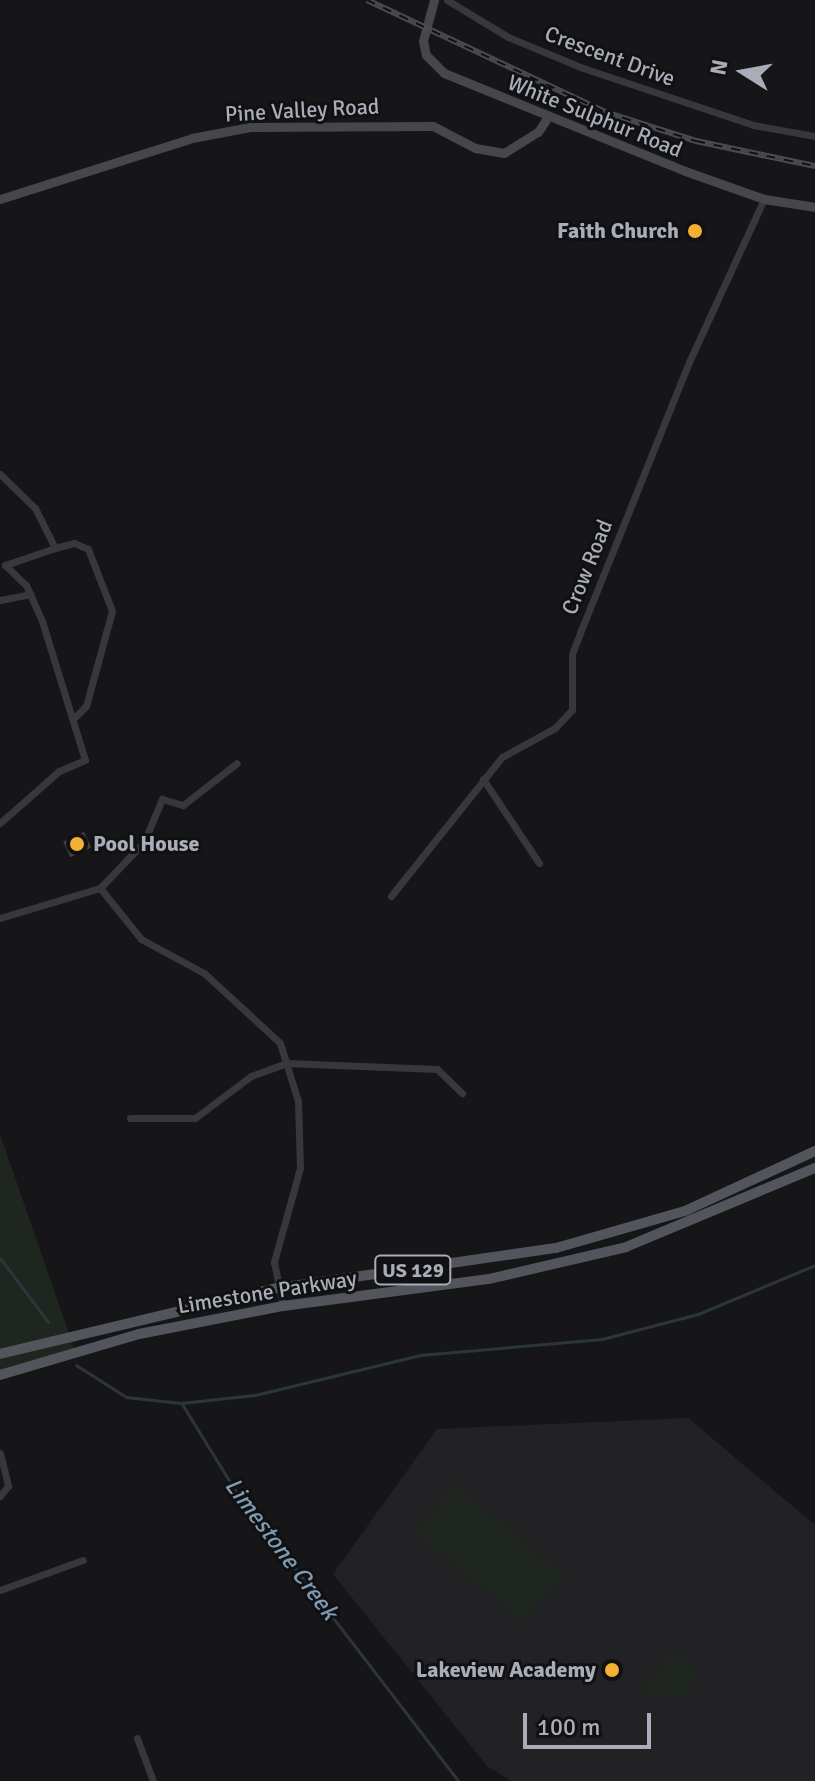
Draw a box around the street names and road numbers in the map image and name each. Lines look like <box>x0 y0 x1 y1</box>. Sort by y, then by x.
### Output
street label: Crescent Drive <box>541 20 679 92</box>
street label: White Sulphur Road <box>504 69 686 163</box>
street label: Pine Valley Road <box>224 93 380 127</box>
street label: Crow Road <box>556 516 618 618</box>
road number: US 129 <box>373 1254 453 1286</box>
street label: Limestone Parkway <box>175 1265 359 1319</box>

